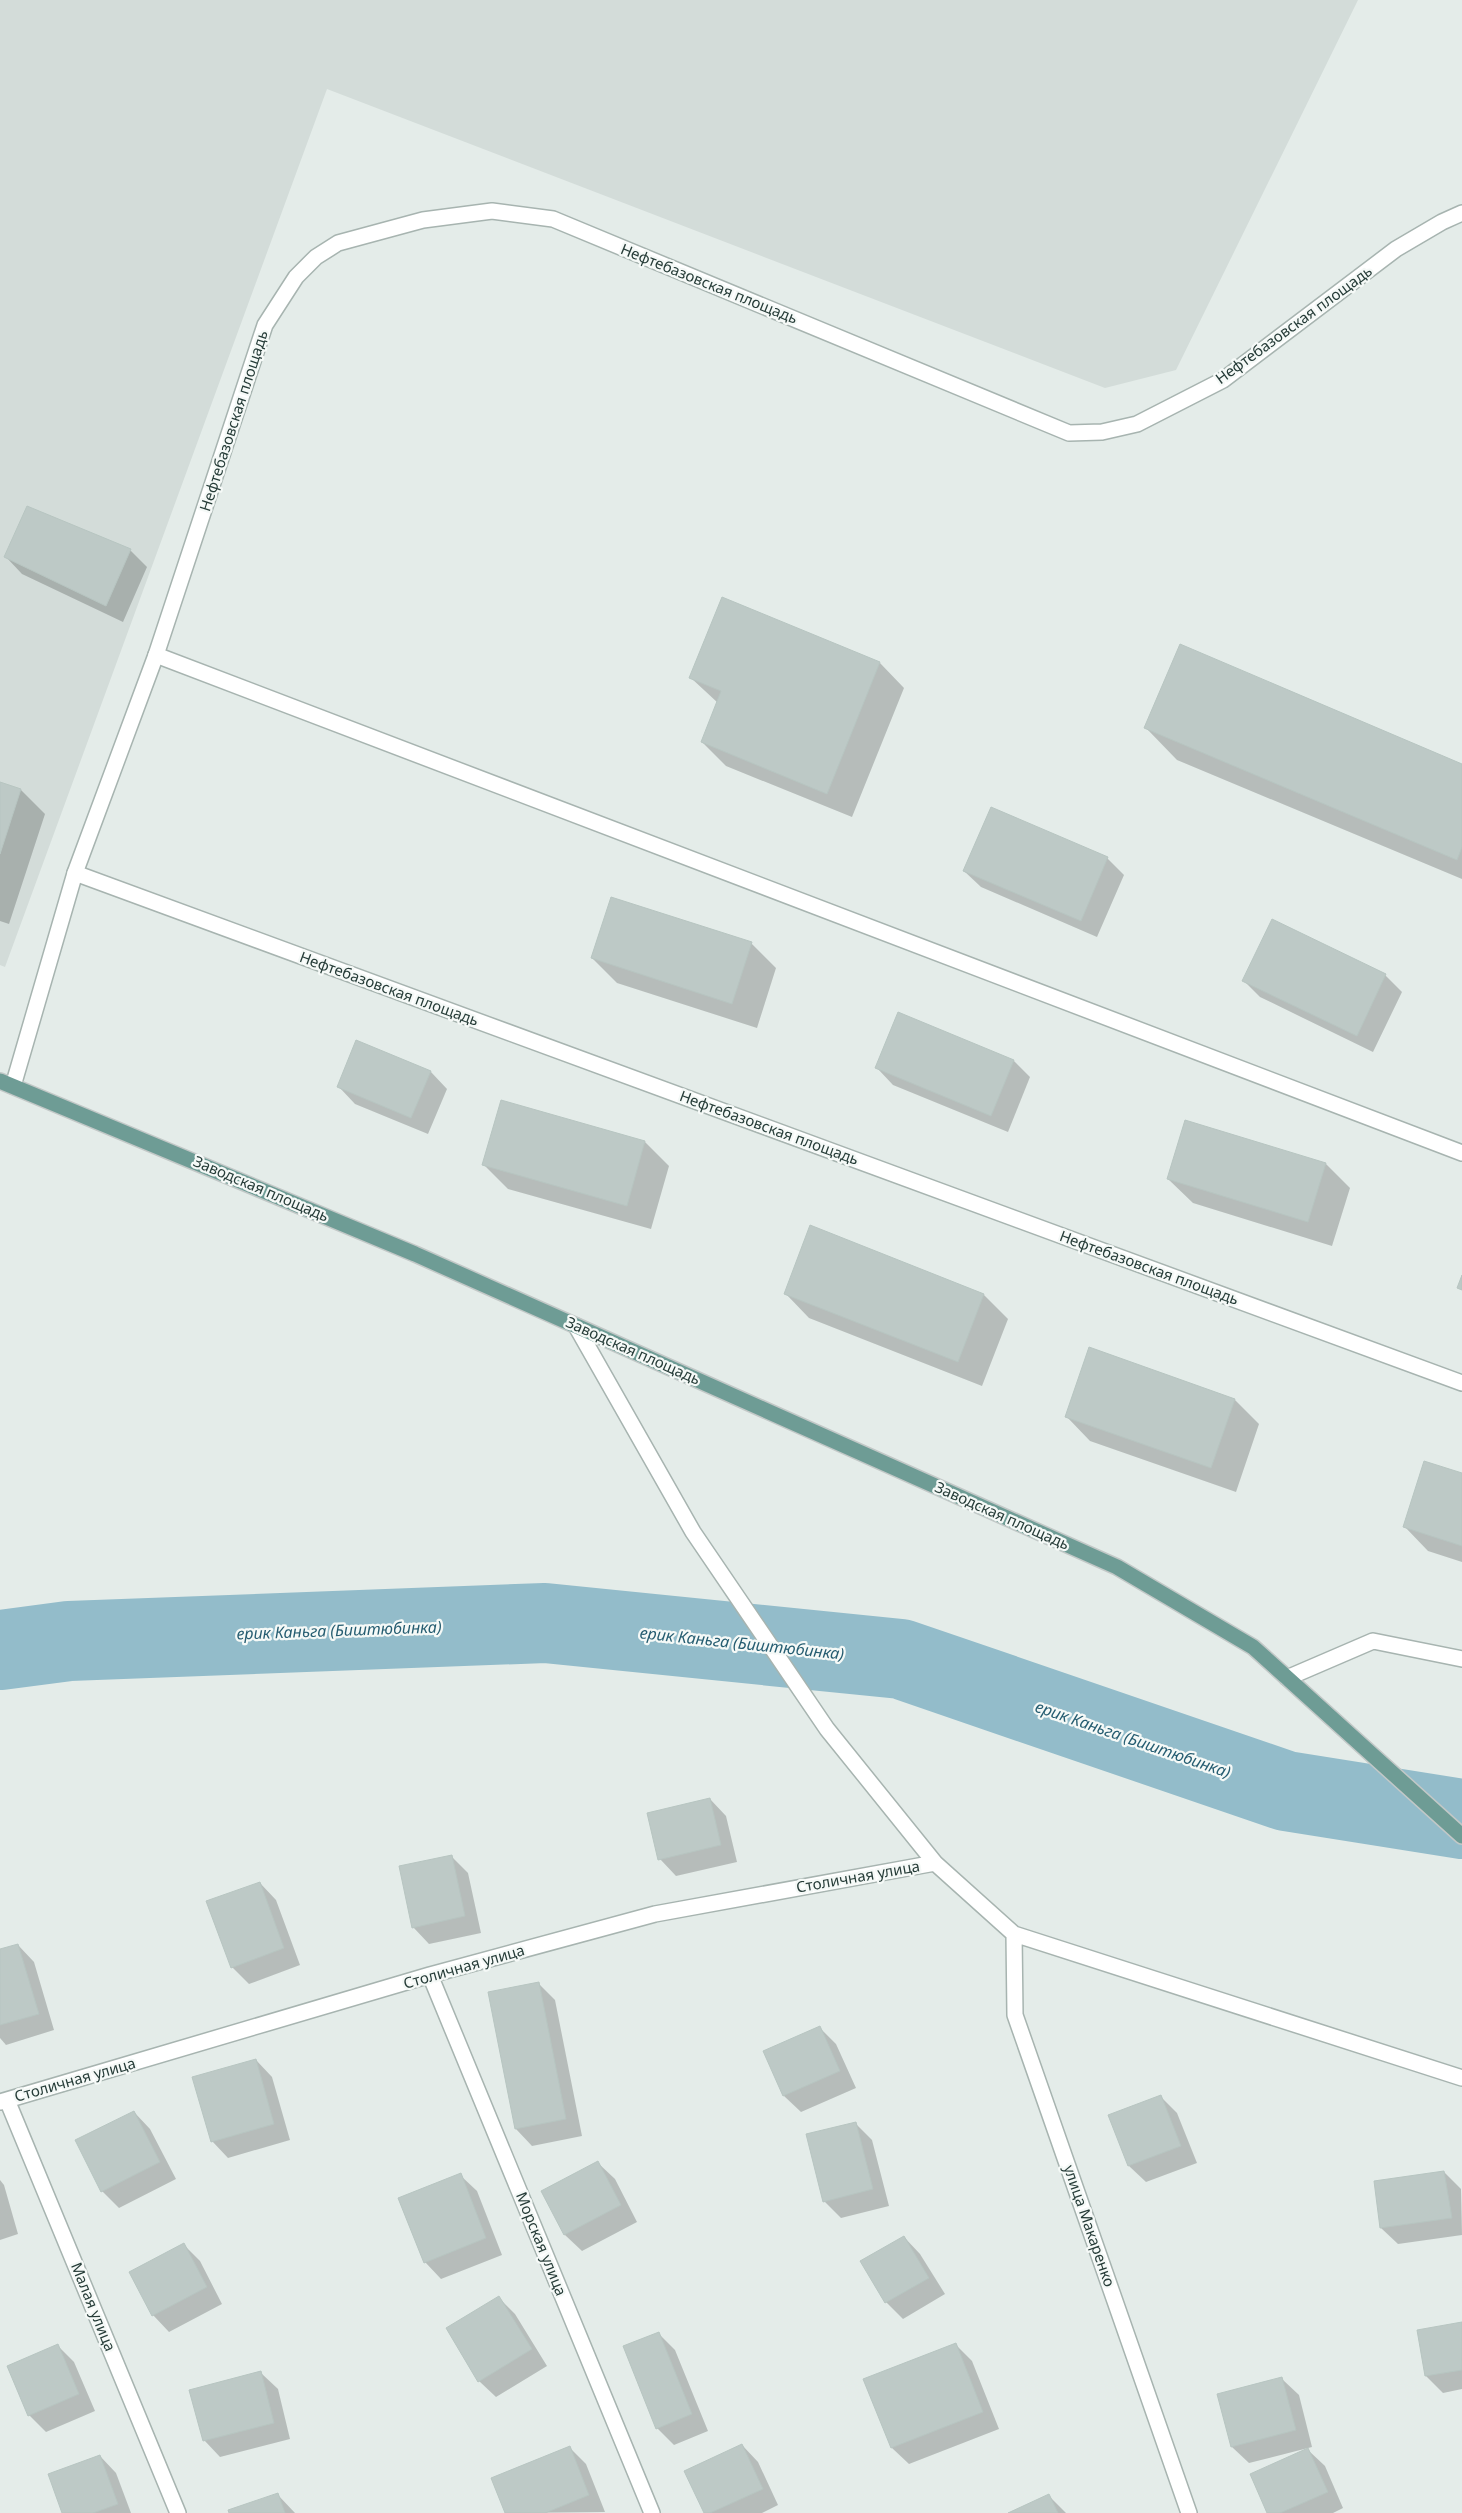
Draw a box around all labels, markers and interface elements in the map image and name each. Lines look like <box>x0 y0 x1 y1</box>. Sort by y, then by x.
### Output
street label: Нефтебазовская площадь <box>618 238 801 328</box>
street label: Нефтебазовская площадь <box>1211 260 1376 388</box>
street label: Нефтебазовская площадь <box>194 328 272 514</box>
street label: Нефтебазовская площадь <box>297 946 482 1030</box>
street label: Нефтебазовская площадь <box>677 1085 862 1169</box>
street label: Заводская площадь <box>191 1151 332 1226</box>
street label: Нефтебазовская площадь <box>1057 1225 1242 1309</box>
street label: Заводская площадь <box>563 1311 704 1389</box>
street label: Заводская площадь <box>932 1476 1073 1554</box>
water label: ерик Каньга (Биштюбинка) <box>236 1615 442 1645</box>
water label: ерик Каньга (Биштюбинка) <box>639 1621 845 1665</box>
water label: ерик Каньга (Биштюбинка) <box>1032 1695 1234 1783</box>
street label: Столичная улица <box>795 1855 921 1897</box>
street label: Столичная улица <box>401 1939 527 1993</box>
street label: Столичная улица <box>12 2052 138 2106</box>
street label: улица Макаренко <box>1060 2162 1120 2289</box>
street label: Морская улица <box>512 2189 572 2298</box>
street label: Малая улица <box>67 2259 121 2354</box>

